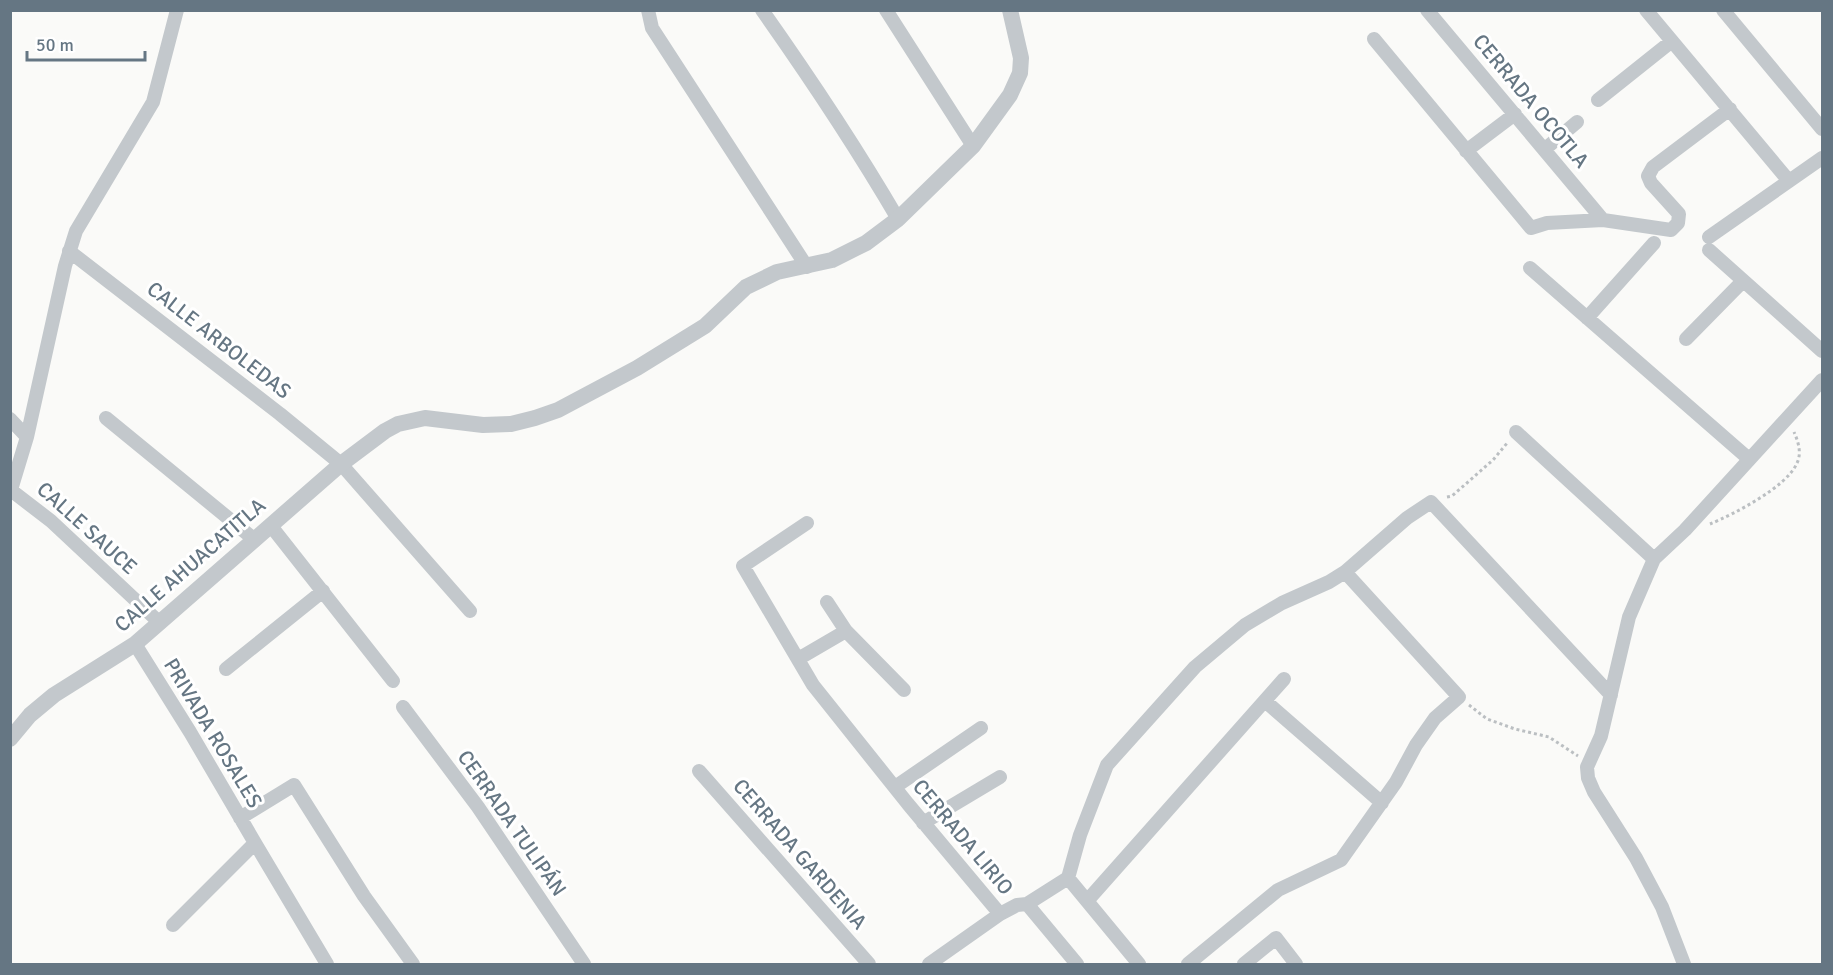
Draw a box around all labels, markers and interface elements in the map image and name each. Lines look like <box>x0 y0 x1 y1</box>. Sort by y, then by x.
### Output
scale bar <box>27 24 146 62</box>
street label: CERRADA OCOTLA <box>1467 29 1595 173</box>
text: 50 m <box>36 34 74 56</box>
street label: CALLE ARBOLEDAS <box>142 276 296 404</box>
street label: CALLE SAUCE <box>31 476 143 580</box>
street label: CALLE AHUACATITLA <box>109 492 271 638</box>
street label: PRIVADA ROSALES <box>158 653 268 813</box>
street label: CERRADA TULIPÁN <box>452 745 572 901</box>
street label: CERRADA GARDENIA <box>727 773 873 935</box>
street label: CERRADA LIRIO <box>907 774 1019 900</box>

